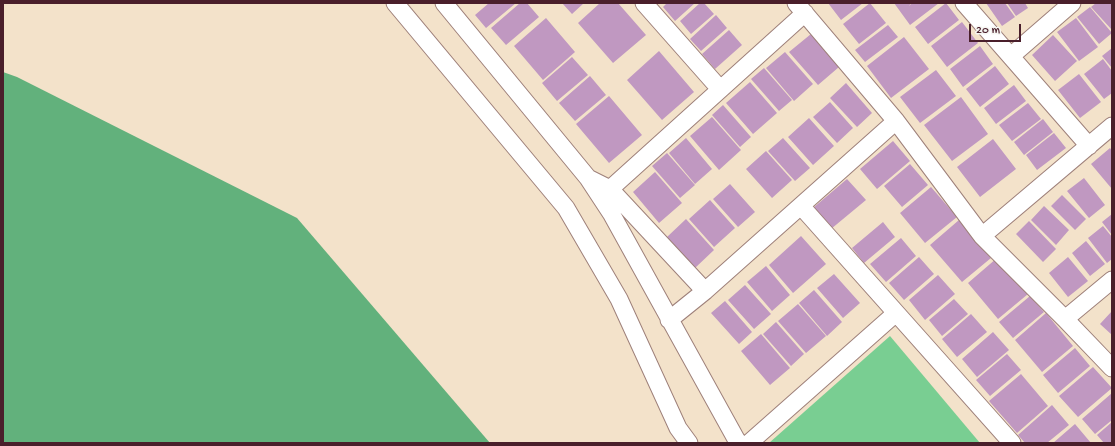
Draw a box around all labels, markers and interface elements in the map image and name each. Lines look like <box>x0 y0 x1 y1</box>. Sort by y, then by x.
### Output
scale bar <box>971 16 1023 42</box>
text: 20 m <box>976 24 1000 38</box>

